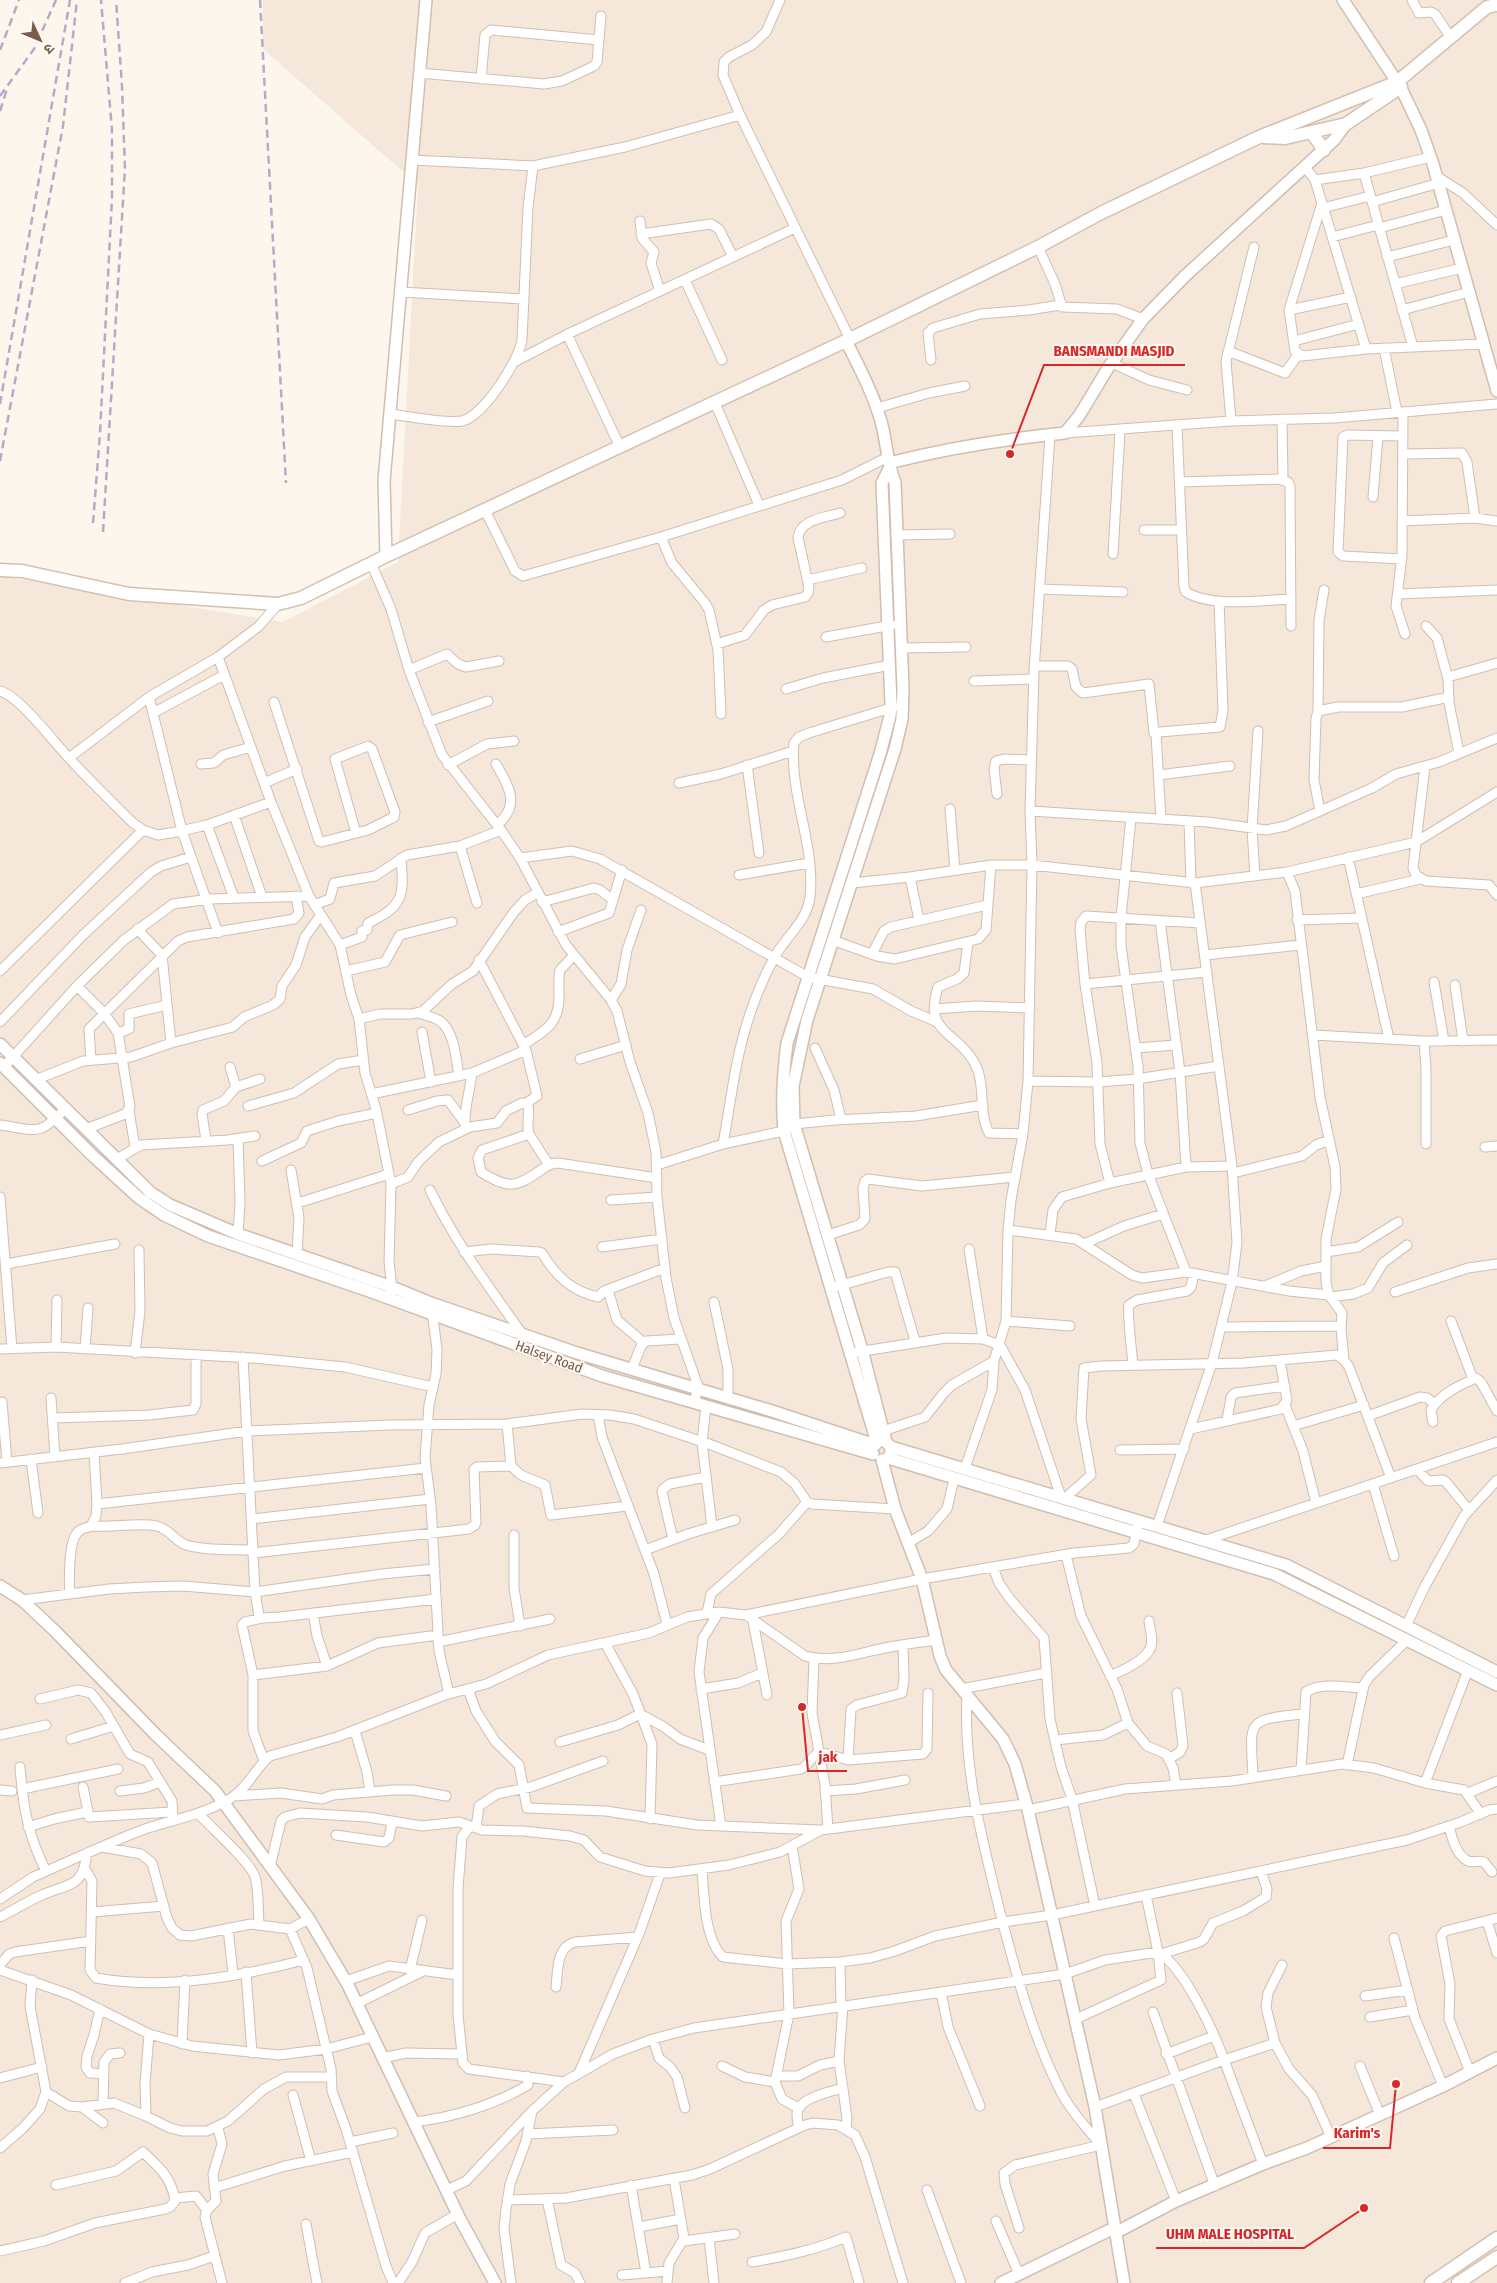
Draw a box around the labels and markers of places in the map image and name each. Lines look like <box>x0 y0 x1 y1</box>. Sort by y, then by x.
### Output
callout: BANSMANDI MASJID <box>1044 335 1185 365</box>
callout: jak <box>808 1741 847 1771</box>
callout: Karim's <box>1323 2118 1390 2148</box>
callout: UHM MALE HOSPITAL <box>1156 2218 1304 2248</box>

